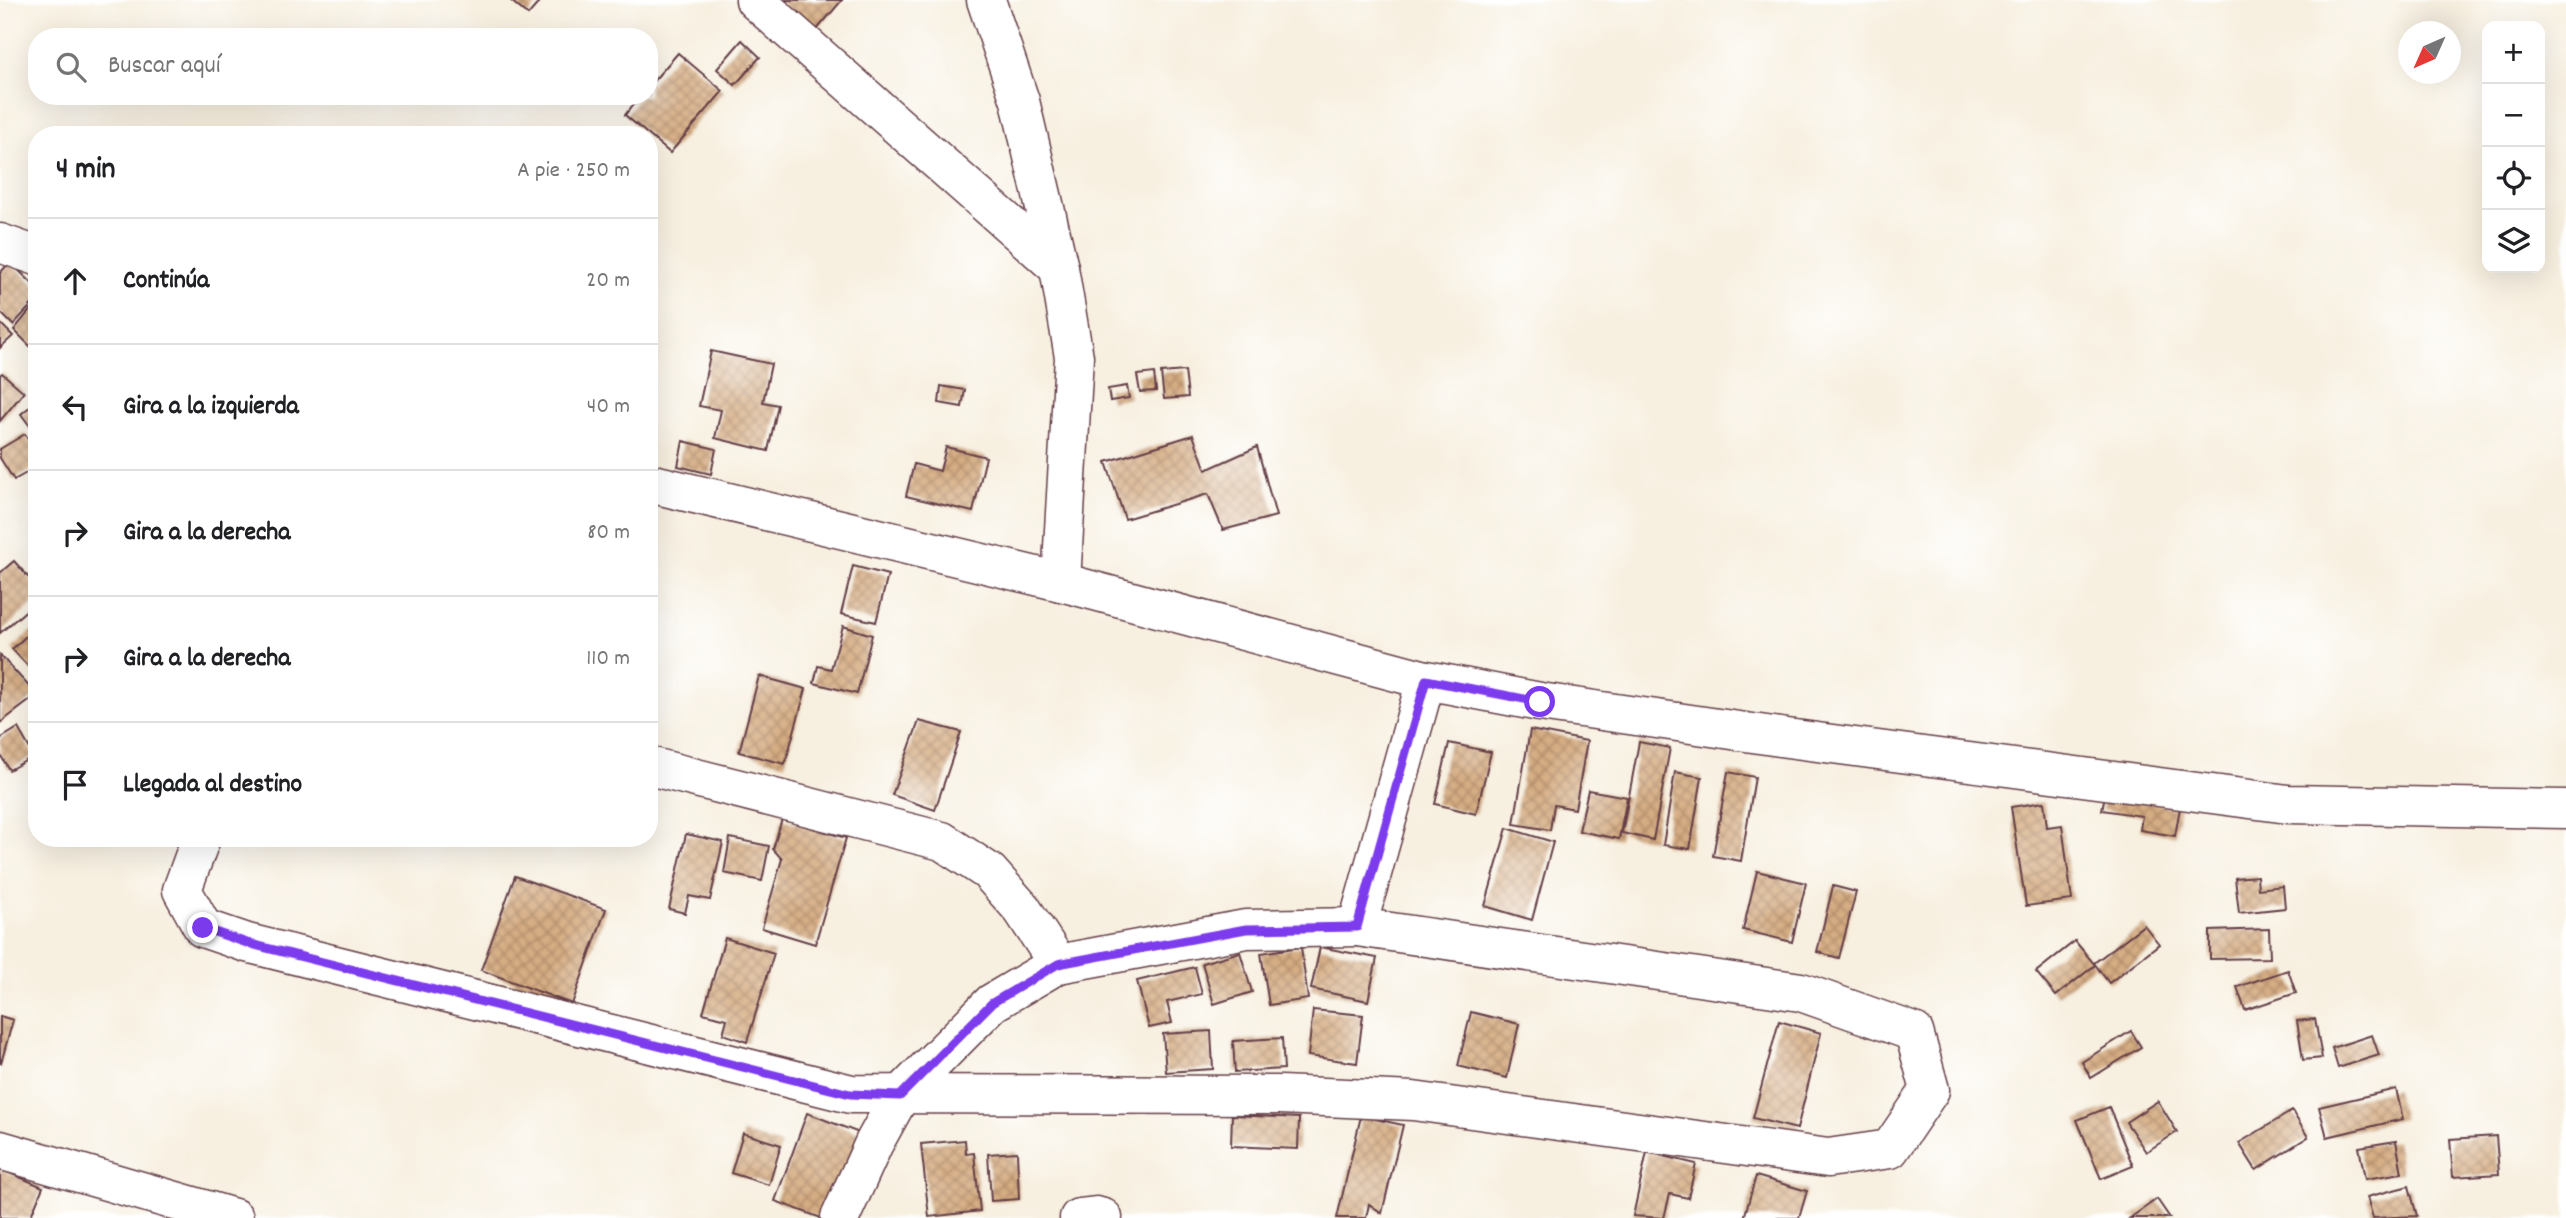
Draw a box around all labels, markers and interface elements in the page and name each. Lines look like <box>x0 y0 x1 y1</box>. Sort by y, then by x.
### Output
north arrow <box>2398 21 2461 84</box>
map controls <box>2482 21 2545 273</box>
button: + <box>2482 21 2545 84</box>
search box <box>28 28 658 105</box>
icon: search <box>52 48 90 86</box>
text: Buscar aquí <box>108 48 220 85</box>
button: − <box>2482 84 2545 147</box>
button: locate <box>2482 147 2545 210</box>
text: 4 min <box>56 150 115 193</box>
text: A pie · 250 m <box>517 155 630 188</box>
button: layers <box>2482 210 2545 273</box>
icon: ahead <box>56 262 94 300</box>
text: Continúa <box>123 263 209 300</box>
text: 20 m <box>586 265 630 298</box>
icon: left <box>56 388 94 426</box>
text: Gira a la izquierda <box>123 389 299 426</box>
text: 40 m <box>587 391 630 424</box>
icon: right <box>56 514 94 552</box>
text: Gira a la derecha <box>123 515 290 552</box>
text: 80 m <box>587 517 630 550</box>
icon: right <box>56 640 94 678</box>
text: Gira a la derecha <box>123 641 290 678</box>
text: 110 m <box>586 643 630 676</box>
route start <box>1524 686 1555 717</box>
icon: arrive <box>56 766 94 804</box>
text: Llegada al destino <box>123 767 302 804</box>
route end <box>187 912 218 943</box>

